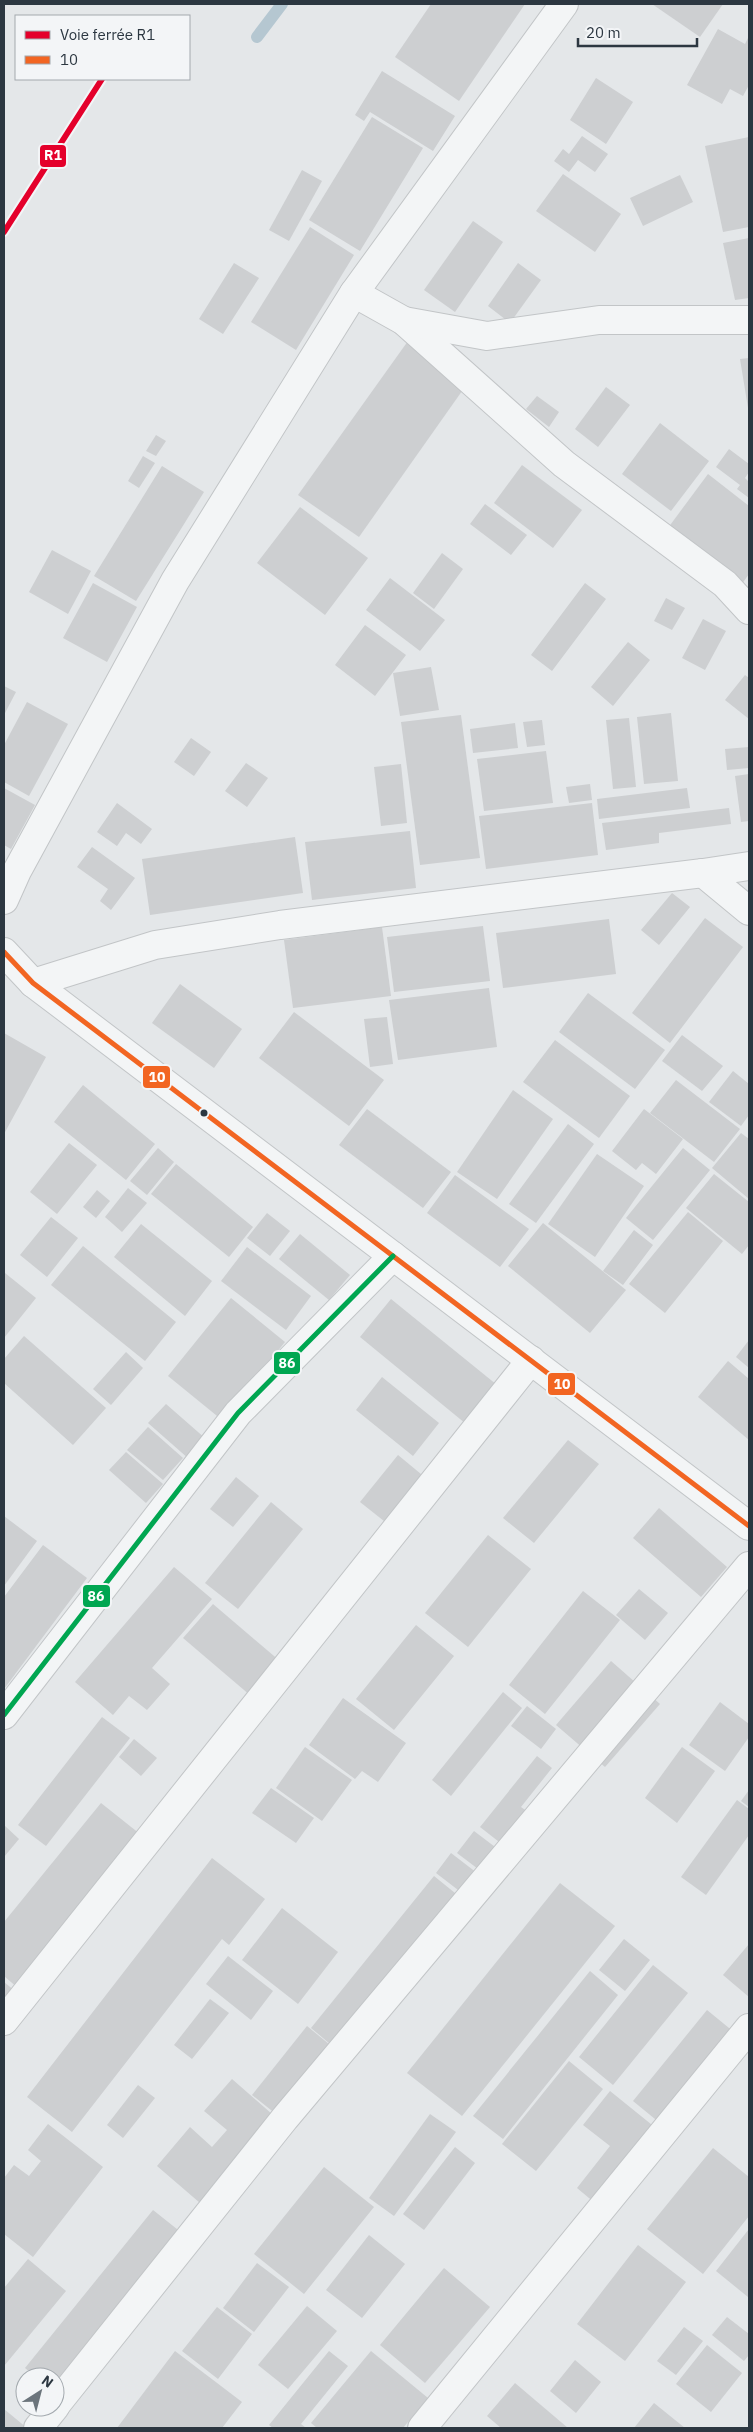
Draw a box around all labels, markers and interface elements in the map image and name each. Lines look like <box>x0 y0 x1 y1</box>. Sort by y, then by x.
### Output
legend <box>15 15 190 80</box>
scale bar <box>578 15 697 47</box>
text: 20 m <box>586 23 621 42</box>
text: Voie ferrée R1 <box>60 25 155 44</box>
text: 10 <box>60 50 78 69</box>
line badge: R1 <box>39 144 67 168</box>
text: R1 <box>44 146 63 164</box>
line badge: 10 <box>142 1065 171 1089</box>
text: 10 <box>149 1068 165 1086</box>
unlabelled marker <box>199 1108 209 1118</box>
line badge: 86 <box>273 1351 301 1375</box>
text: 86 <box>279 1354 295 1372</box>
line badge: 10 <box>547 1372 576 1396</box>
text: 10 <box>554 1375 570 1393</box>
line badge: 86 <box>82 1584 111 1608</box>
text: 86 <box>88 1587 104 1605</box>
north arrow <box>15 2367 65 2417</box>
text: N <box>38 2371 57 2392</box>

